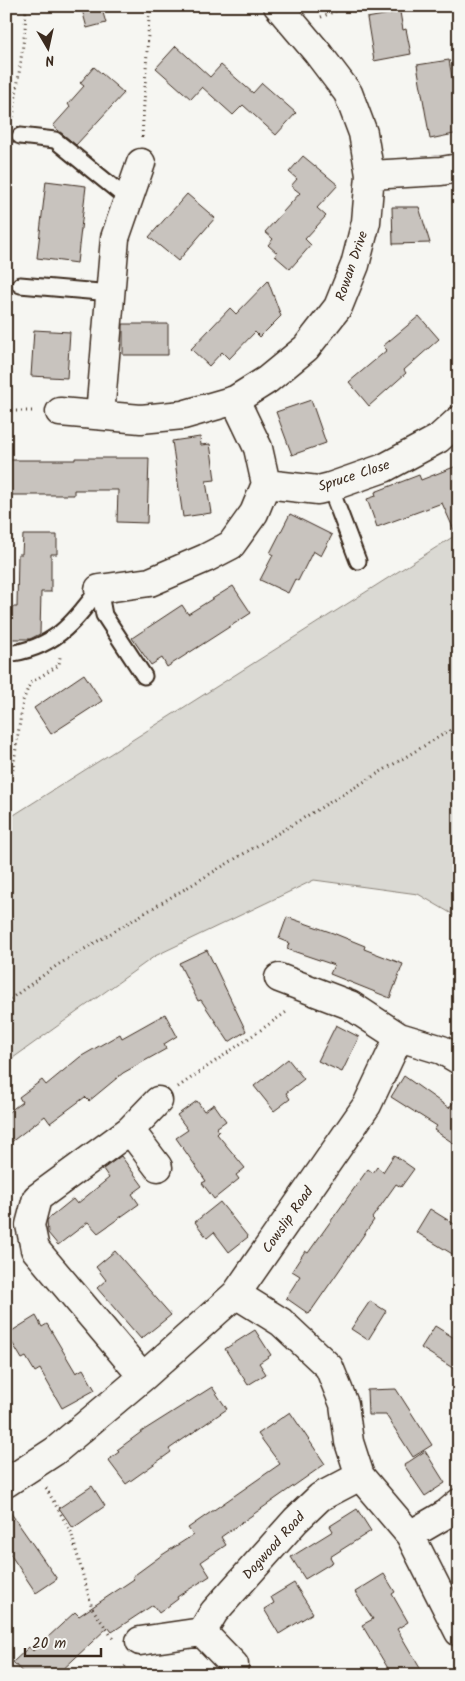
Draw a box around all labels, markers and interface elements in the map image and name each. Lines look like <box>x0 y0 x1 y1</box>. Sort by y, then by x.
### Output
north arrow <box>22 22 72 72</box>
text: N <box>44 48 56 71</box>
street label: Rowan Drive <box>330 227 374 304</box>
street label: Spruce Close <box>315 454 393 498</box>
street label: Cowslip Road <box>257 1181 320 1258</box>
street label: Dogwood Road <box>237 1506 311 1585</box>
scale bar <box>25 1626 101 1658</box>
text: 20 m <box>32 1632 66 1656</box>

